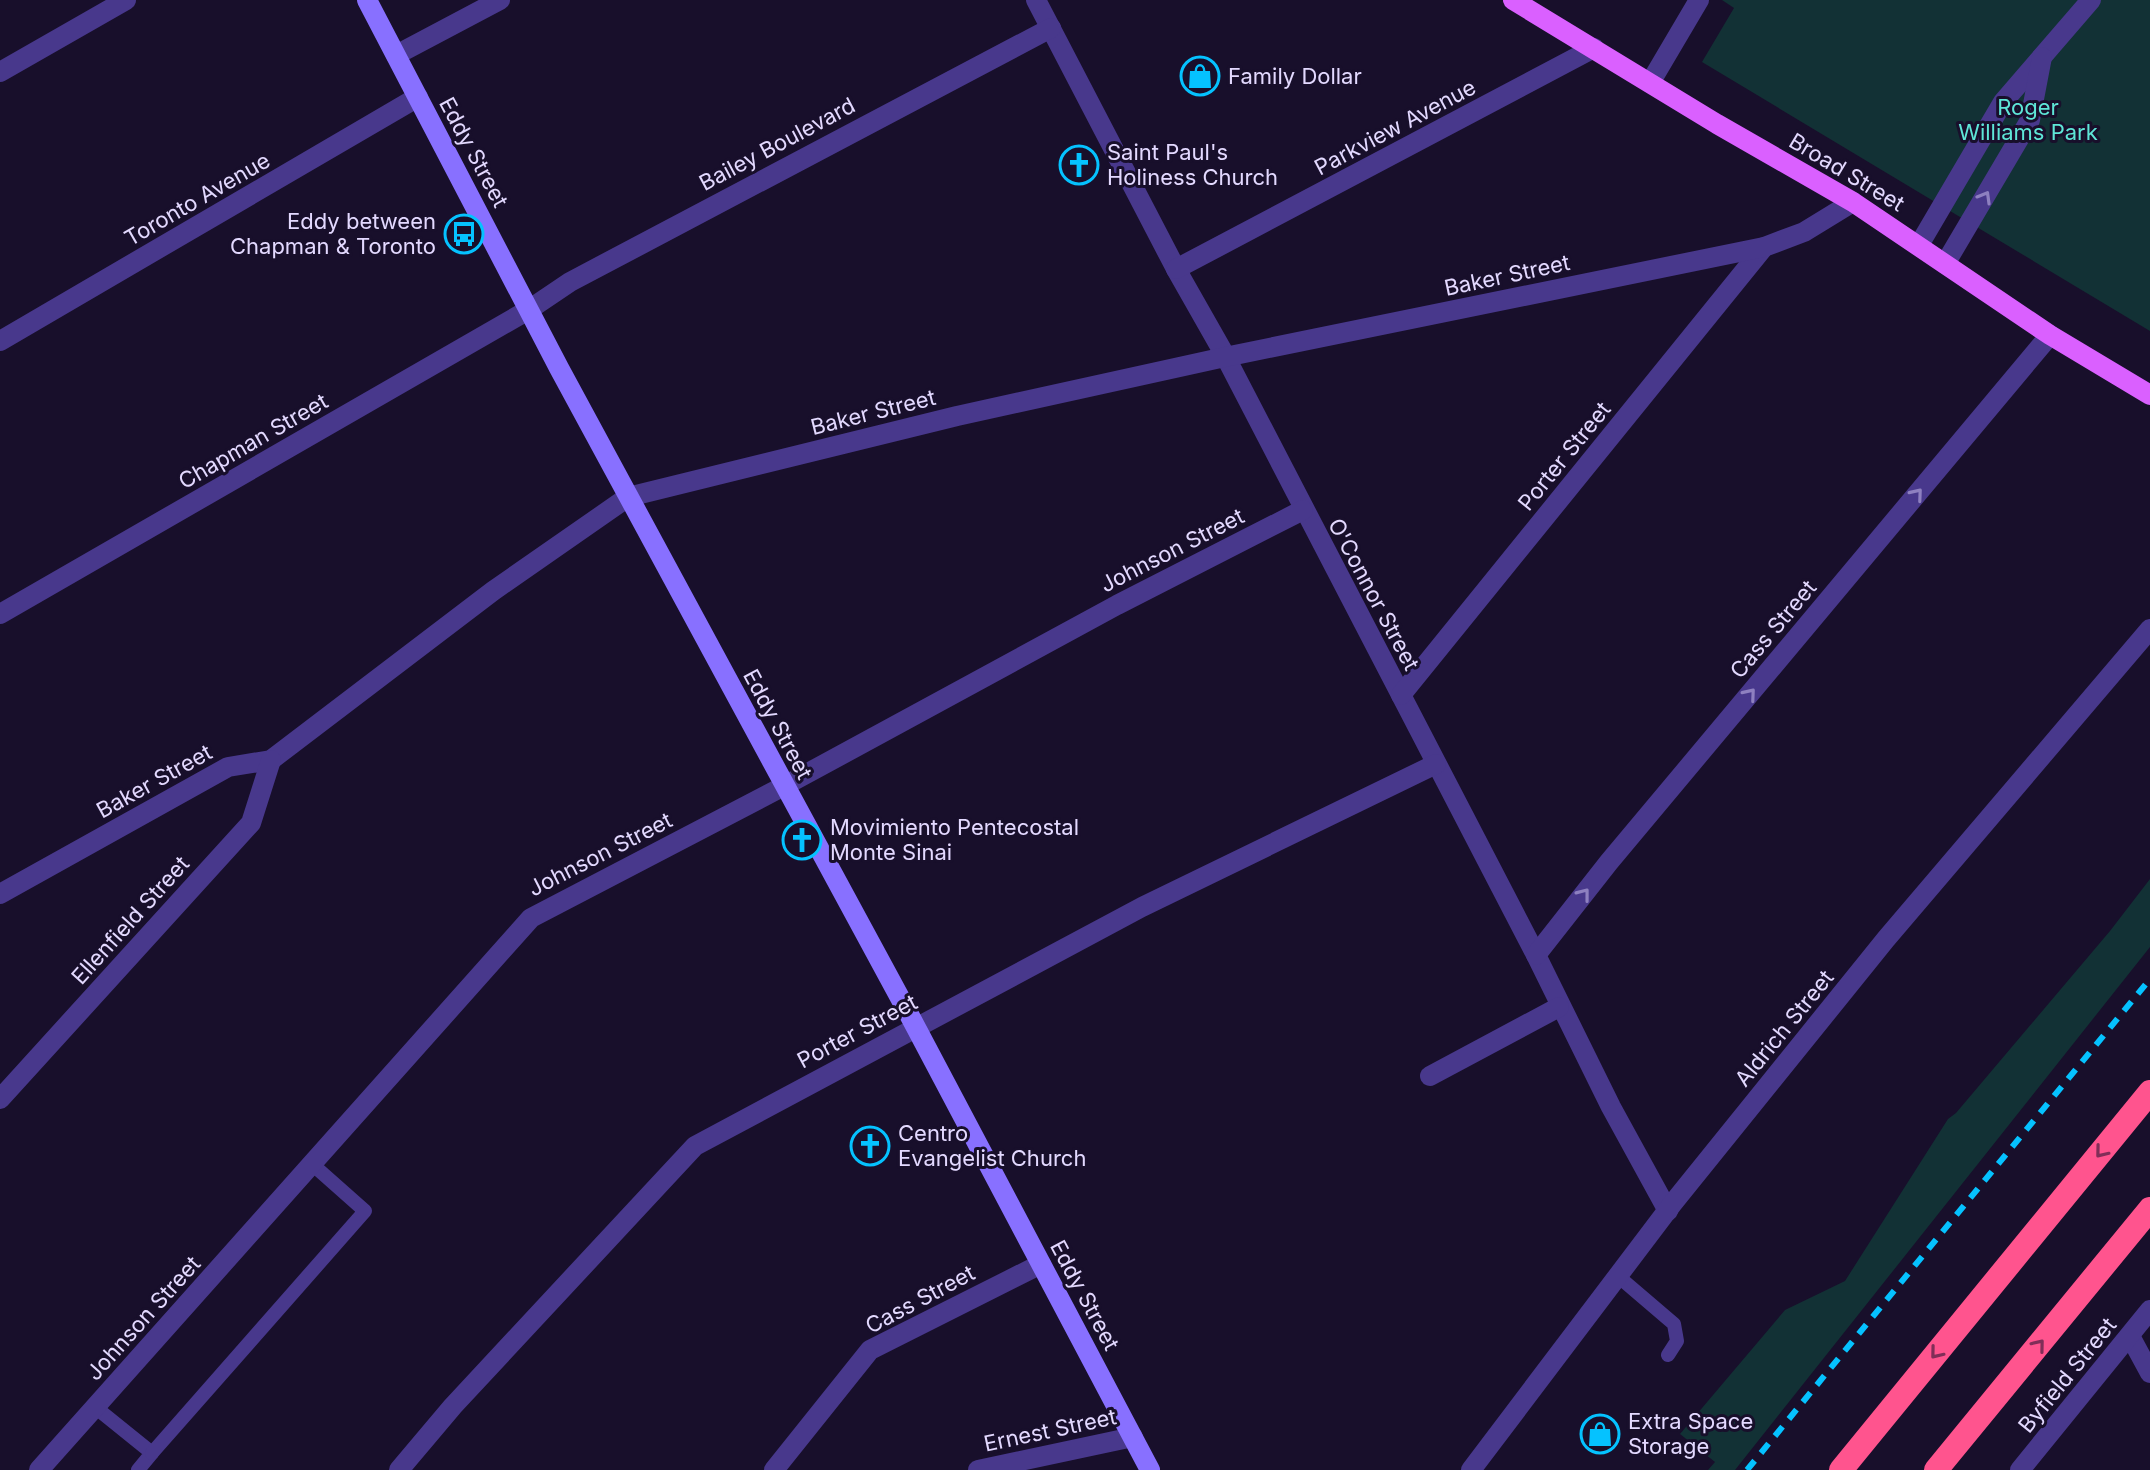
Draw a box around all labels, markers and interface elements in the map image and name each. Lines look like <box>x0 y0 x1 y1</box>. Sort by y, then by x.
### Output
shop icon: Family Dollar <box>1179 55 1221 97</box>
place label: Family Dollar <box>1228 63 1362 89</box>
street label: Parkview Avenue <box>1310 74 1480 180</box>
street label: Bailey Boulevard <box>695 92 859 196</box>
street label: Eddy Street <box>434 93 514 211</box>
park label: Roger Williams Park <box>1958 94 2098 145</box>
street label: Broad Street <box>1785 127 1909 217</box>
place label: Saint Paul's Holiness Church <box>1107 139 1278 190</box>
church icon: Saint Paul's Holiness Church <box>1058 144 1100 186</box>
street label: Toronto Avenue <box>120 147 274 251</box>
one-way arrow <box>1976 192 1991 206</box>
place label: Eddy between Chapman & Toronto <box>230 208 436 259</box>
bus stop icon: Eddy between Chapman & Toronto <box>443 213 485 255</box>
street label: Baker Street <box>1442 249 1572 301</box>
street label: Baker Street <box>808 384 938 440</box>
street label: Chapman Street <box>174 388 332 494</box>
street label: Porter Street <box>1512 396 1616 516</box>
one-way arrow <box>1907 489 1922 503</box>
street label: Johnson Street <box>1096 503 1248 597</box>
street label: O'Connor Street <box>1323 514 1425 674</box>
street label: Cass Street <box>1724 575 1822 683</box>
street label: Eddy Street <box>738 665 818 783</box>
one-way arrow <box>1740 688 1755 703</box>
street label: Baker Street <box>92 739 216 823</box>
street label: Johnson Street <box>524 807 676 901</box>
place label: Movimiento Pentecostal Monte Sinai <box>830 814 1079 865</box>
church icon: Movimiento Pentecostal Monte Sinai <box>781 819 823 861</box>
street label: Ellenfield Street <box>66 851 194 989</box>
one-way arrow <box>1574 889 1589 903</box>
street label: Aldrich Street <box>1729 965 1839 1091</box>
street label: Porter Street <box>793 989 921 1073</box>
place label: Centro Evangelist Church <box>898 1120 1086 1171</box>
church icon: Centro Evangelist Church <box>849 1125 891 1167</box>
one-way arrow <box>2096 1143 2110 1158</box>
street label: Eddy Street <box>1045 1236 1125 1354</box>
street label: Johnson Street <box>81 1251 205 1385</box>
street label: Cass Street <box>861 1259 979 1339</box>
street label: Byfield Street <box>2013 1312 2121 1438</box>
one-way arrow <box>2029 1340 2044 1354</box>
one-way arrow <box>1931 1344 1946 1359</box>
street label: Ernest Street <box>981 1403 1119 1457</box>
place label: Extra Space Storage <box>1628 1408 1753 1459</box>
shop icon: Extra Space Storage <box>1579 1413 1621 1455</box>

